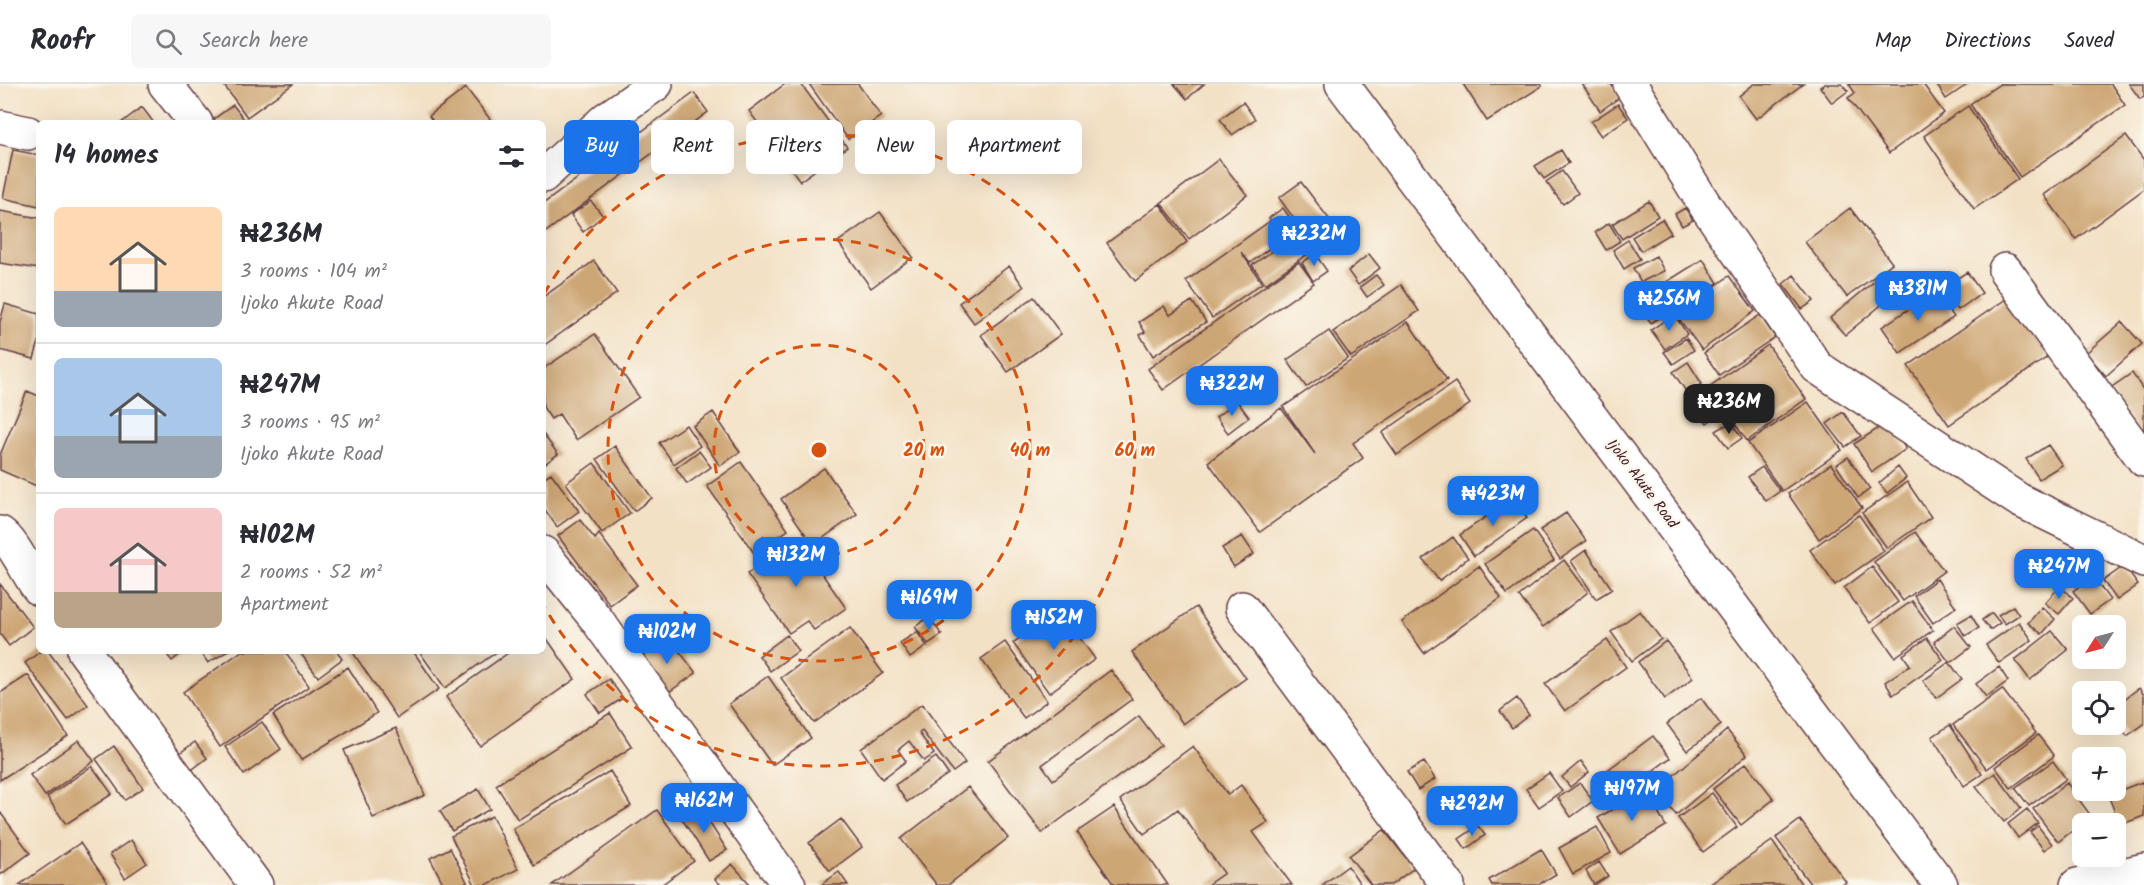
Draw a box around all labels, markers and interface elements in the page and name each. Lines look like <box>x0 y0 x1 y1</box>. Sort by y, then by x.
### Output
search box <box>131 14 551 68</box>
text: Roofr <box>30 19 95 64</box>
text: Search here <box>200 24 308 59</box>
icon: search <box>152 25 185 58</box>
text: Map <box>1875 25 1911 58</box>
text: Directions <box>1944 25 2031 58</box>
text: Saved <box>2064 25 2114 58</box>
chip: Buy <box>564 120 639 174</box>
chip: Rent <box>651 120 734 174</box>
chip: Filters <box>746 120 843 174</box>
chip: New <box>855 120 935 174</box>
chip: Apartment <box>947 120 1082 174</box>
text: 14 homes <box>54 135 159 177</box>
icon: filters <box>495 140 528 173</box>
text: ₦236M <box>240 214 322 256</box>
pin: ₦232M <box>1272 216 1356 267</box>
text: ₦232M <box>1282 219 1346 251</box>
icon: home <box>102 231 174 303</box>
text: 3 rooms · 104 m² <box>240 256 387 288</box>
pin: ₦381M <box>1876 271 1960 322</box>
text: ₦381M <box>1889 274 1947 306</box>
pin: ₦256M <box>1627 281 1711 332</box>
text: ₦256M <box>1638 284 1700 316</box>
text: Ijoko Akute Road <box>240 288 383 320</box>
text: ₦247M <box>240 365 320 407</box>
pin: ₦322M <box>1190 366 1274 417</box>
text: ₦322M <box>1200 369 1264 401</box>
icon: home <box>102 382 174 454</box>
pin: ₦236M <box>1687 384 1771 435</box>
text: ₦236M <box>1697 387 1761 419</box>
text: 3 rooms · 95 m² <box>240 407 380 439</box>
street label: Ijoko Akute Road <box>1600 434 1684 534</box>
text: 20 m <box>903 437 945 466</box>
text: 40 m <box>1010 437 1051 466</box>
text: 60 m <box>1115 437 1156 466</box>
text: Ijoko Akute Road <box>240 439 383 471</box>
centre of rings <box>809 440 829 460</box>
pin: ₦423M <box>1451 476 1535 527</box>
text: ₦423M <box>1461 479 1525 511</box>
text: ₦102M <box>240 515 315 557</box>
icon: home <box>102 532 174 604</box>
pin: ₦132M <box>754 537 838 588</box>
text: ₦132M <box>767 540 825 572</box>
pin: ₦247M <box>2017 549 2101 600</box>
text: ₦247M <box>2028 552 2090 584</box>
text: 2 rooms · 52 m² <box>240 557 382 589</box>
pin: ₦169M <box>887 580 971 631</box>
text: ₦169M <box>901 583 957 615</box>
text: Apartment <box>240 589 329 621</box>
pin: ₦152M <box>1012 600 1096 651</box>
text: ₦152M <box>1025 603 1083 635</box>
pin: ₦102M <box>625 614 709 665</box>
north arrow <box>2072 615 2126 669</box>
map controls <box>2072 615 2126 867</box>
text: ₦102M <box>638 617 696 649</box>
button: locate <box>2072 681 2126 735</box>
button: + <box>2072 747 2126 801</box>
pin: ₦197M <box>1590 771 1674 822</box>
text: ₦197M <box>1604 774 1660 806</box>
pin: ₦162M <box>662 783 746 834</box>
text: ₦162M <box>675 786 733 818</box>
pin: ₦292M <box>1430 786 1514 837</box>
text: ₦292M <box>1440 789 1504 821</box>
button: − <box>2072 813 2126 867</box>

